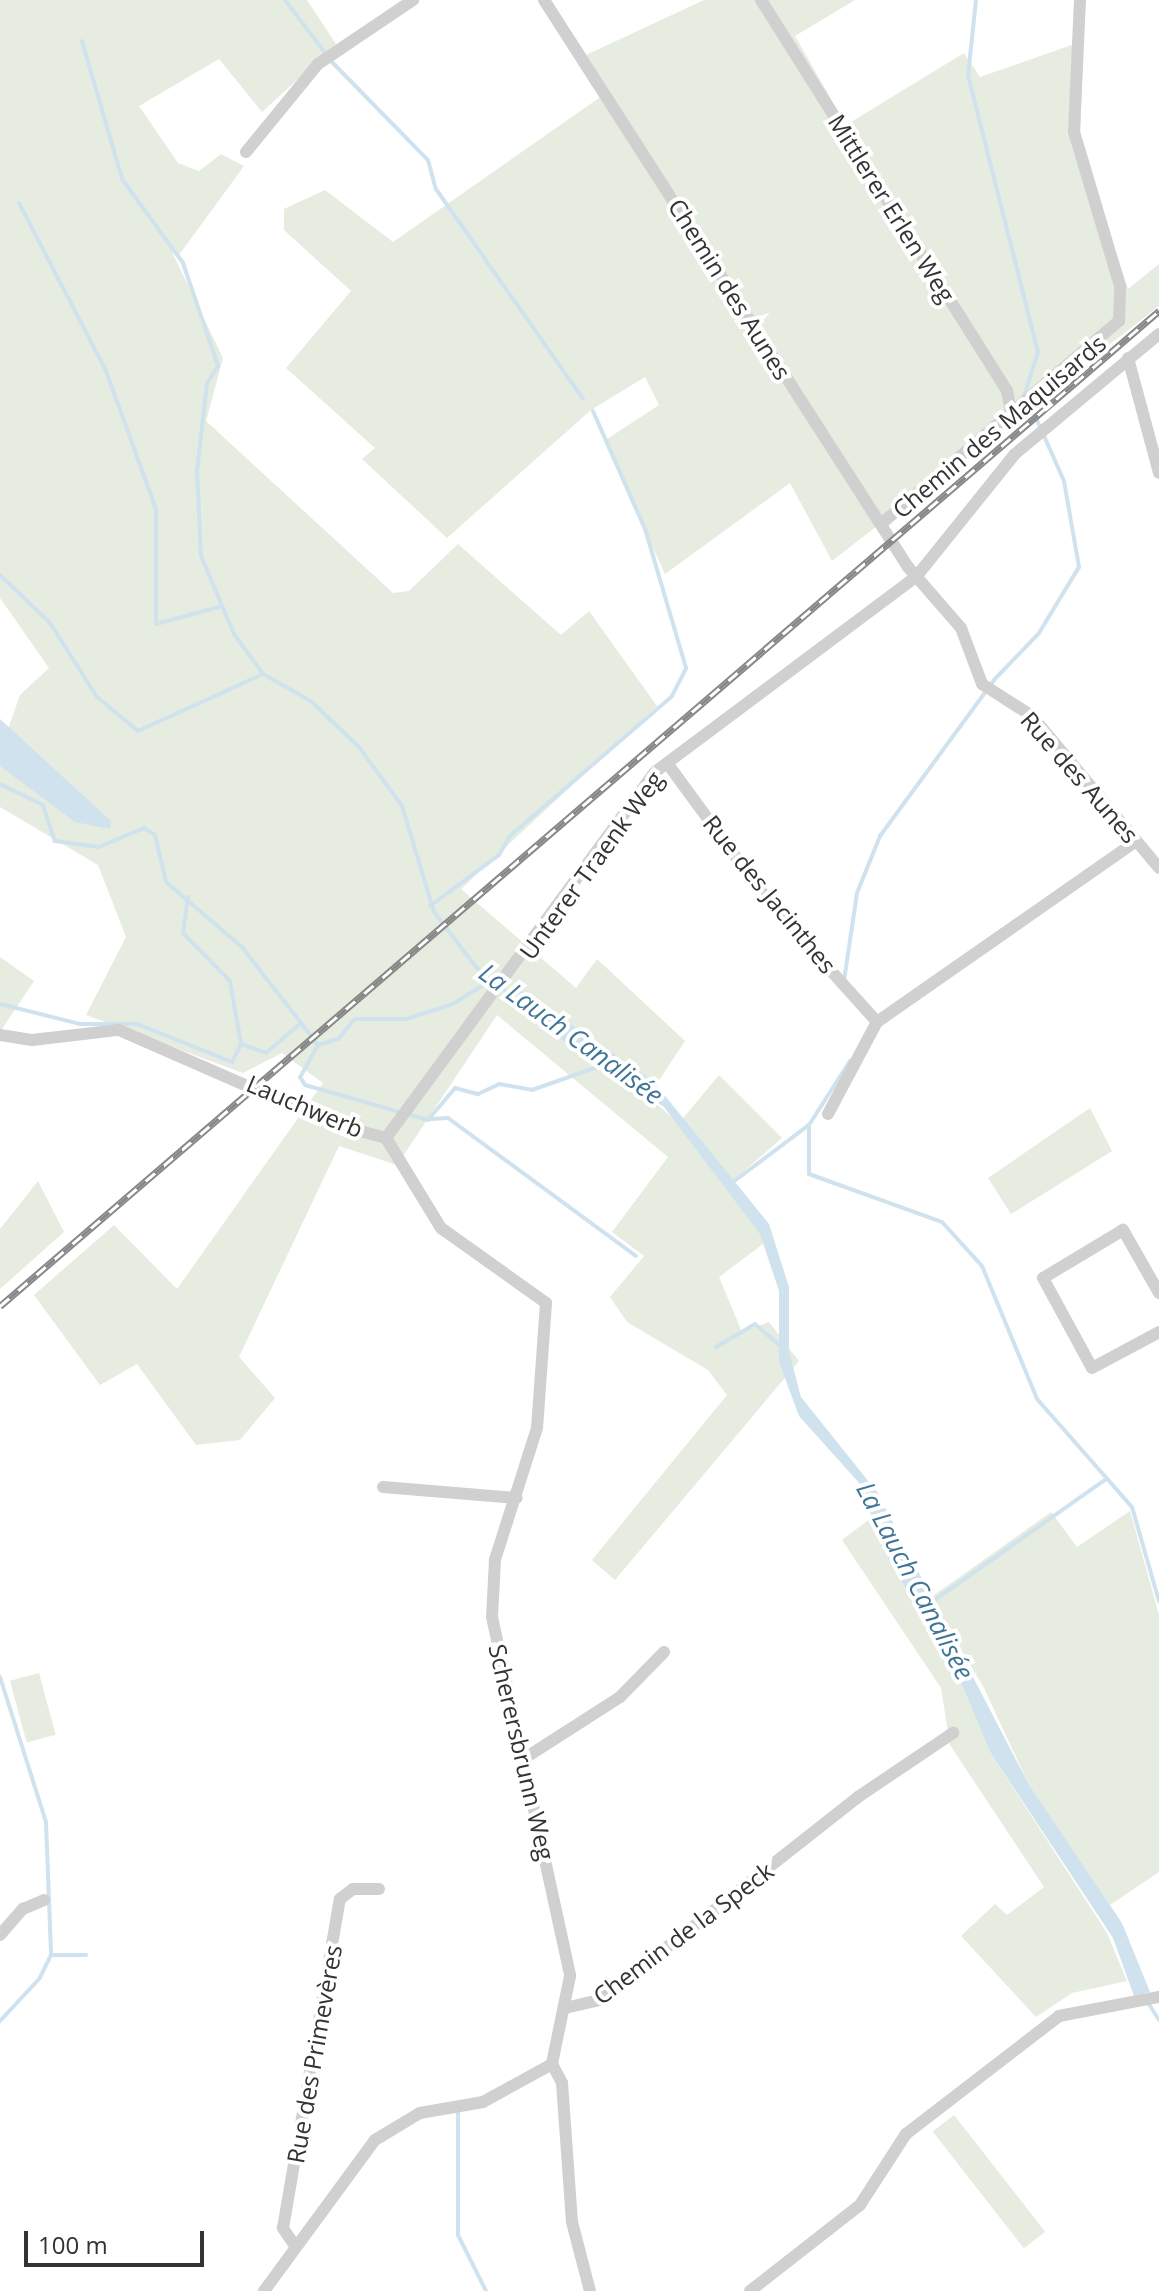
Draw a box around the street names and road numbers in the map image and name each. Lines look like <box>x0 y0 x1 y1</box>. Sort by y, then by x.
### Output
street label: Mittlerer Erlen Weg <box>823 109 961 307</box>
street label: Chemin des Aunes <box>663 193 797 385</box>
street label: Chemin des Maquisards <box>887 328 1111 524</box>
street label: Rue des Aunes <box>1015 705 1145 849</box>
street label: Unterer Traenk Weg <box>513 765 669 965</box>
street label: Rue des Jacinthes <box>697 809 843 979</box>
street label: Lauchwerb <box>243 1069 367 1143</box>
street label: Scherersbrunn Weg <box>483 1641 561 1863</box>
street label: Chemin de la Speck <box>587 1856 779 2010</box>
street label: Rue des Primevères <box>281 1943 347 2165</box>

